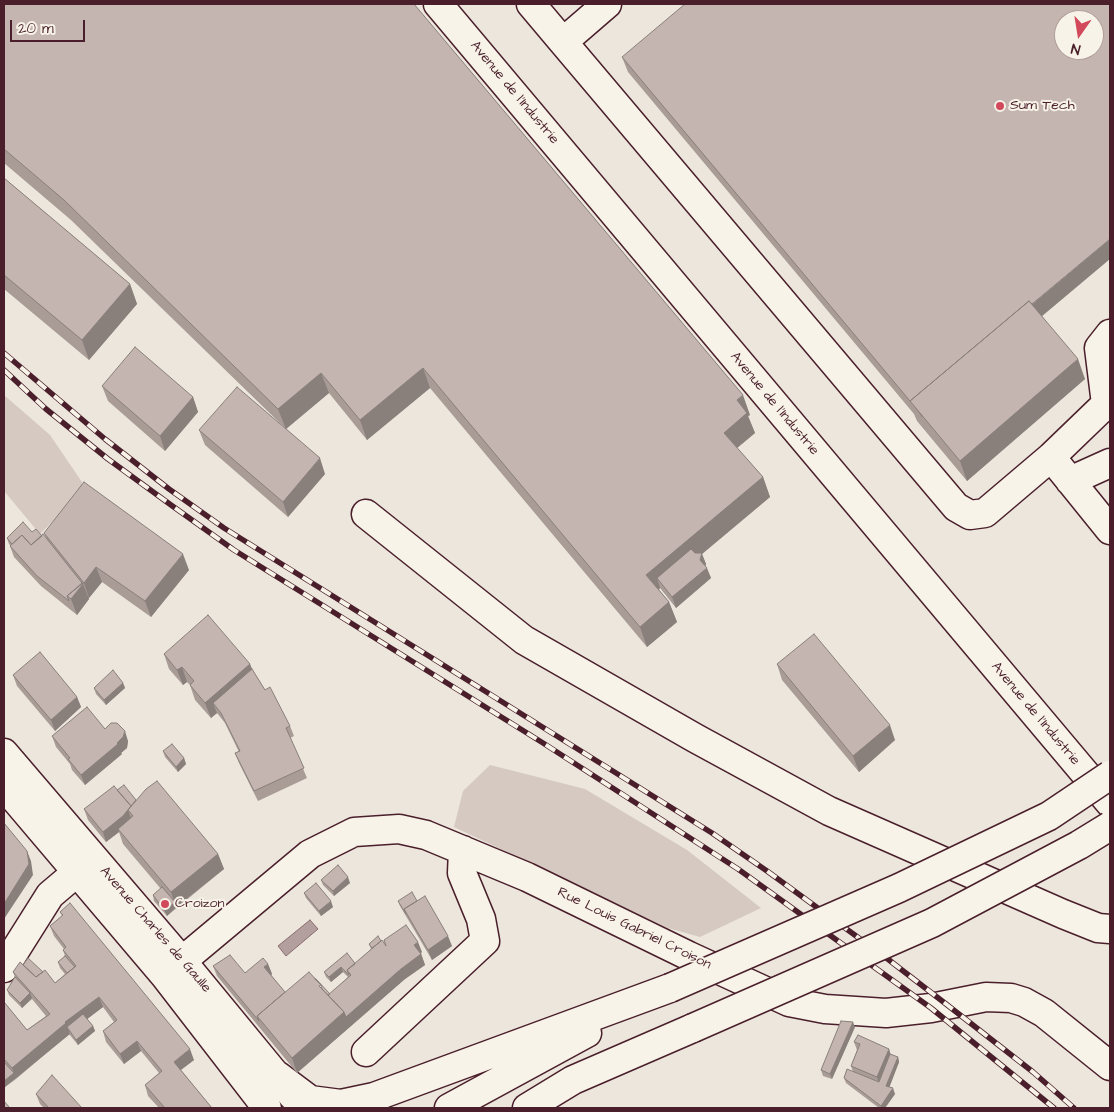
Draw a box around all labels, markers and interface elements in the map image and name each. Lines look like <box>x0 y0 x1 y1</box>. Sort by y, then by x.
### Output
scale bar <box>12 10 88 42</box>
north arrow <box>1054 10 1104 60</box>
text: 20 m <box>18 18 54 39</box>
street label: Avenue de l'Industrie <box>466 38 562 148</box>
text: N <box>1069 38 1082 59</box>
place label: Sum Tech <box>1010 98 1075 114</box>
marker: Sum Tech <box>994 100 1006 112</box>
street label: Avenue de l'Industrie <box>726 349 822 459</box>
street label: Avenue de l'Industrie <box>987 659 1083 769</box>
street label: Avenue Charles de Gaulle <box>96 864 214 996</box>
street label: Rue Louis Gabriel Croison <box>554 884 714 974</box>
place label: Croizon <box>175 896 224 912</box>
marker: Croizon <box>159 898 171 910</box>

